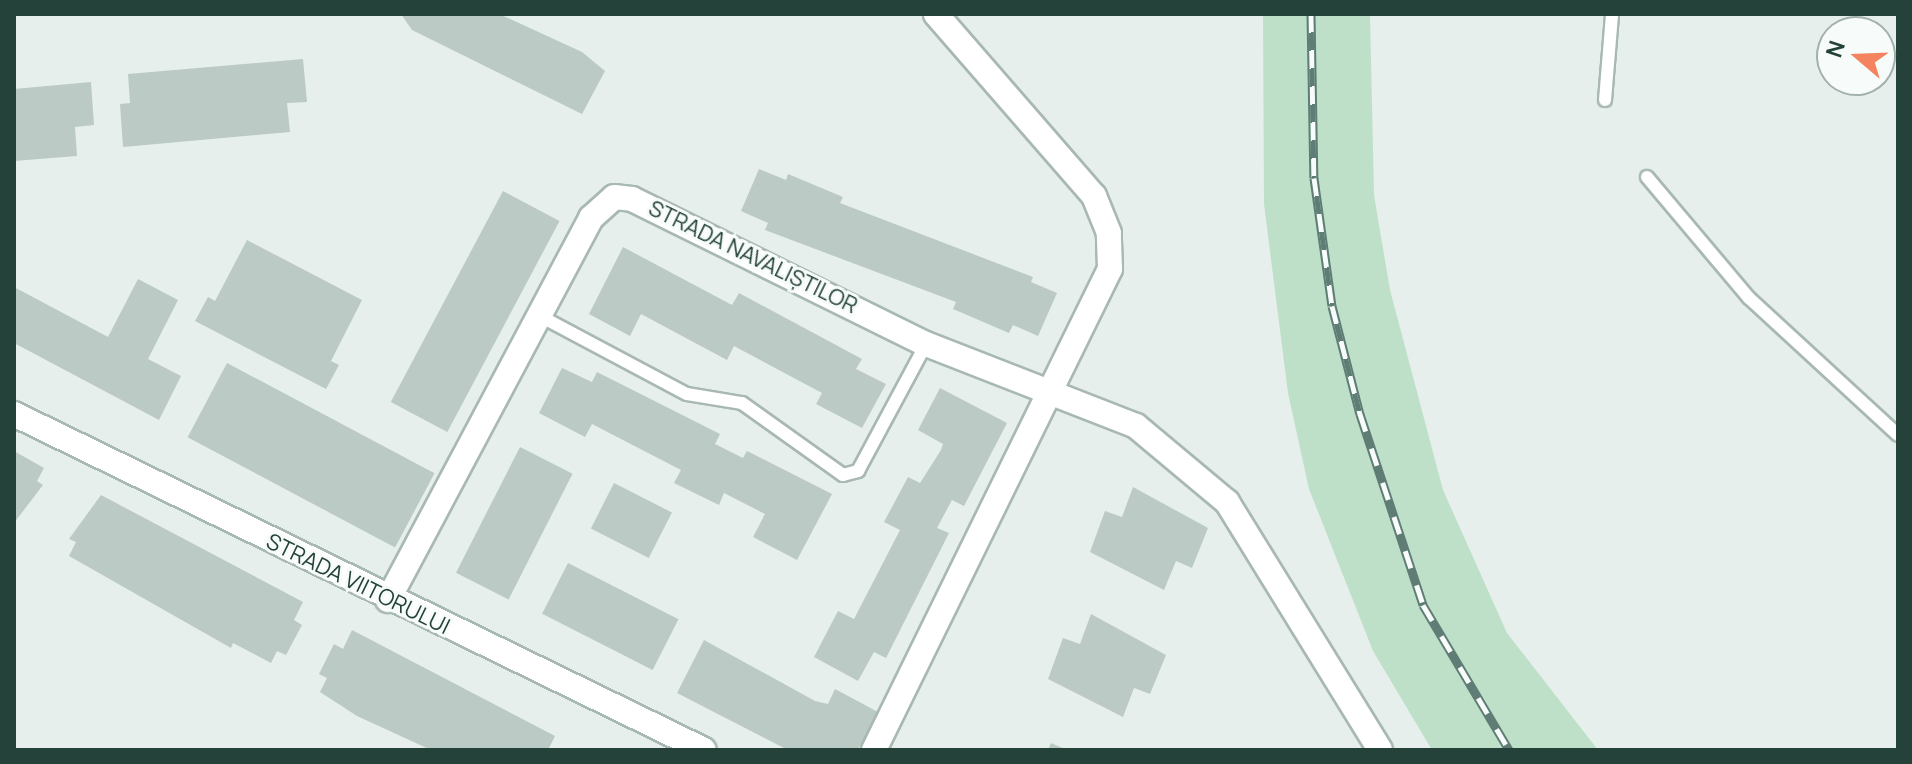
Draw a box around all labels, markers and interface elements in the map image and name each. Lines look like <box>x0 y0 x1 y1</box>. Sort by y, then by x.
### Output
north arrow <box>1816 16 1896 96</box>
text: N <box>1818 36 1852 61</box>
street label: STRADA NAVALIȘTILOR <box>644 195 862 319</box>
street label: STRADA VIITORULUI <box>262 528 454 640</box>

